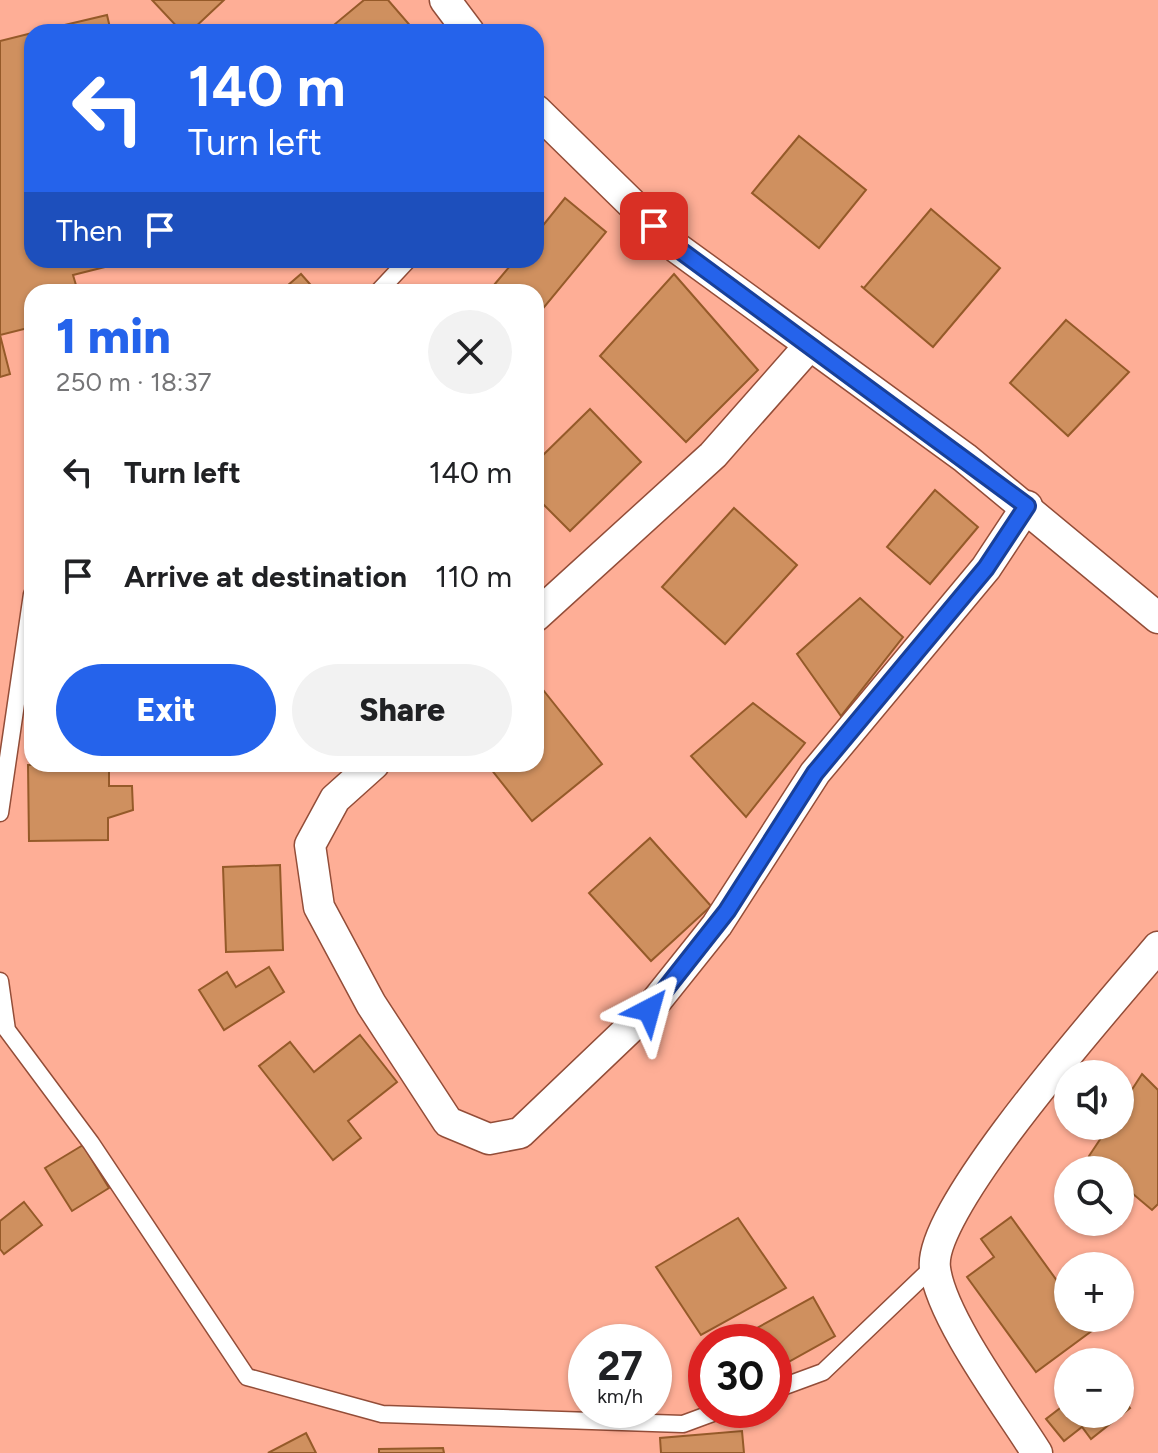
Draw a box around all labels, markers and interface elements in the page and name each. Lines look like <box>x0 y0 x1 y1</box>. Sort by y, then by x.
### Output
text: 140 m <box>188 53 346 120</box>
icon: left <box>56 56 160 160</box>
text: Turn left <box>188 121 322 164</box>
pin <box>620 192 688 260</box>
icon: arrive <box>632 204 676 248</box>
icon: arrive <box>138 208 182 252</box>
text: Then <box>56 212 122 249</box>
text: 1 min <box>56 307 171 365</box>
button: close <box>428 310 512 394</box>
text: 250 m · 18:37 <box>56 366 212 398</box>
icon: left <box>56 450 100 494</box>
text: Turn left <box>124 454 241 491</box>
text: 140 m <box>429 454 512 491</box>
icon: arrive <box>56 554 100 598</box>
text: Arrive at destination <box>124 558 407 595</box>
text: 110 m <box>435 558 512 595</box>
button: Exit <box>56 664 276 756</box>
button: Share <box>292 664 512 756</box>
position arrow <box>607 968 691 1052</box>
map controls <box>1054 1060 1134 1428</box>
button: sound <box>1054 1060 1134 1140</box>
button: search <box>1054 1156 1134 1236</box>
button: + <box>1054 1252 1134 1332</box>
speed limit sign: 30 <box>688 1324 792 1428</box>
text: 27 <box>597 1342 643 1390</box>
button: − <box>1054 1348 1134 1428</box>
text: km/h <box>597 1384 643 1408</box>

